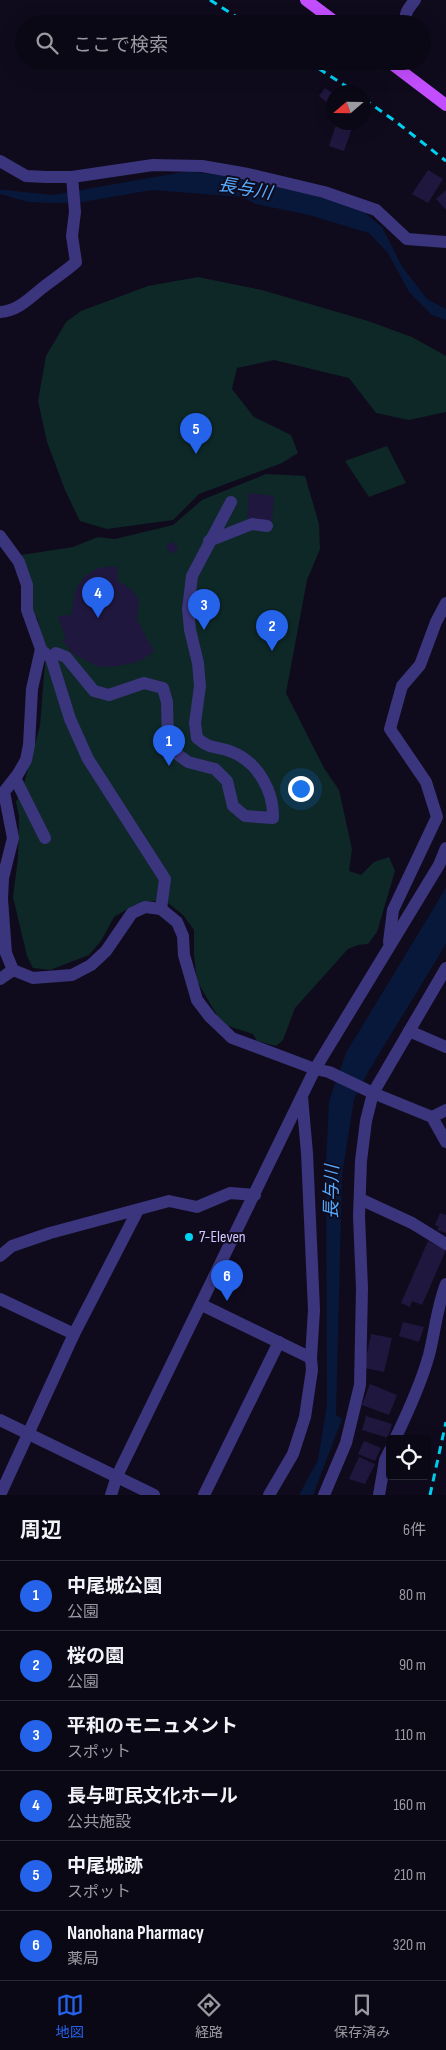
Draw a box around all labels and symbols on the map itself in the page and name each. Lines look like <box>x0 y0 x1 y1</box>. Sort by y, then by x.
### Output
north arrow <box>326 85 371 130</box>
water label: 長与川 <box>217 174 275 204</box>
pin: 5 <box>180 413 212 454</box>
pin: 4 <box>82 577 114 618</box>
pin: 3 <box>188 589 220 630</box>
pin: 2 <box>256 610 288 651</box>
pin: 1 <box>153 725 185 766</box>
your location <box>288 776 314 802</box>
water label: 長与川 <box>321 1163 343 1219</box>
place label: 7-Eleven <box>199 1228 246 1247</box>
marker: 7-Eleven <box>183 1231 195 1243</box>
pin: 6 <box>211 1260 243 1301</box>

